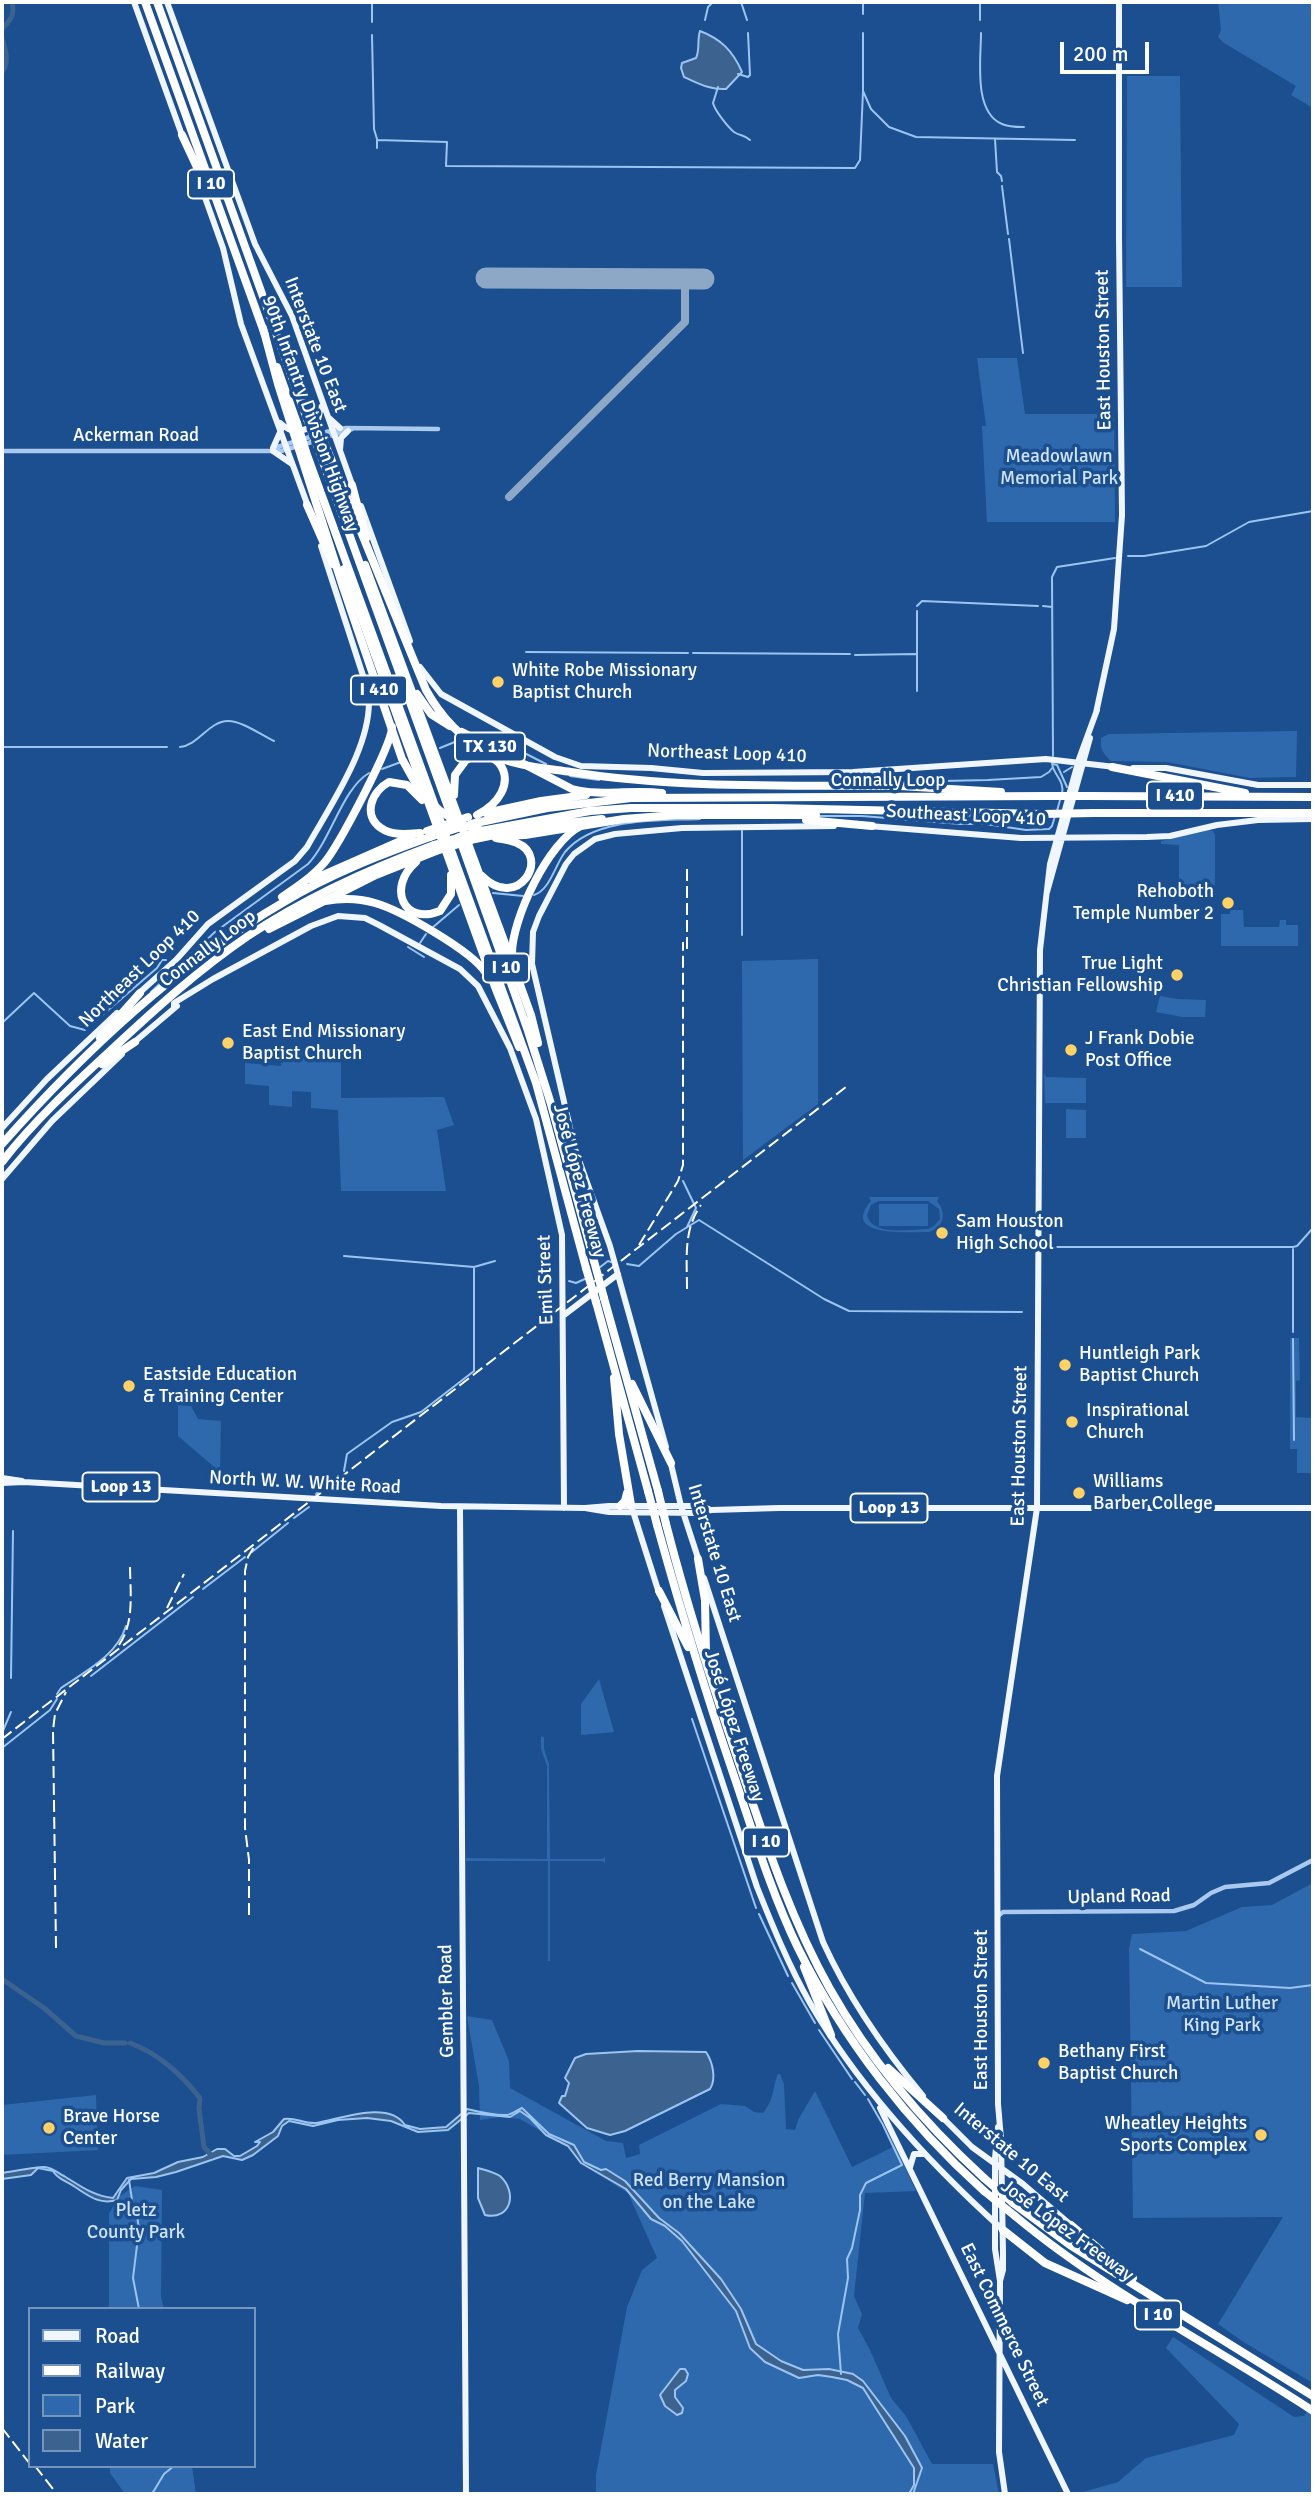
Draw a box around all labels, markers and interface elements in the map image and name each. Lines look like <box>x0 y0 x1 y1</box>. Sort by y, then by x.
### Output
scale bar <box>1063 28 1152 72</box>
text: 200 m <box>1073 41 1128 67</box>
road number: I 10 <box>188 169 234 198</box>
street label: East Houston Street <box>1091 269 1117 431</box>
street label: Interstate 10 East <box>279 274 351 416</box>
street label: 90th Infantry Division Highway <box>257 293 363 535</box>
street label: Ackerman Road <box>73 425 199 447</box>
park label: Meadowlawn Memorial Park <box>1000 446 1118 490</box>
place label: White Robe Missionary Baptist Church <box>512 660 697 704</box>
marker: White Robe Missionary Baptist Church <box>490 674 506 690</box>
road number: I 410 <box>351 676 407 704</box>
road number: TX 130 <box>455 732 525 762</box>
street label: Northeast Loop 410 <box>647 740 807 768</box>
street label: Connally Loop <box>831 770 945 792</box>
road number: I 410 <box>1147 782 1203 810</box>
street label: Southeast Loop 410 <box>885 800 1047 832</box>
place label: Rehoboth Temple Number 2 <box>1073 881 1214 925</box>
marker: Rehoboth Temple Number 2 <box>1220 895 1236 911</box>
street label: Northeast Loop 410 <box>75 905 205 1033</box>
street label: Connally Loop <box>155 905 261 993</box>
road number: I 10 <box>483 953 529 982</box>
place label: True Light Christian Fellowship <box>997 953 1163 997</box>
marker: True Light Christian Fellowship <box>1169 967 1185 983</box>
place label: East End Missionary Baptist Church <box>242 1021 405 1065</box>
place label: J Frank Dobie Post Office <box>1085 1028 1195 1072</box>
marker: East End Missionary Baptist Church <box>220 1035 236 1051</box>
marker: J Frank Dobie Post Office <box>1063 1042 1079 1058</box>
street label: José López Freeway <box>547 1101 611 1261</box>
place label: Sam Houston High School <box>956 1211 1064 1255</box>
marker: Sam Houston High School <box>934 1225 950 1241</box>
street label: Emil Street <box>533 1234 559 1326</box>
place label: Huntleigh Park Baptist Church <box>1079 1343 1200 1387</box>
marker: Huntleigh Park Baptist Church <box>1057 1357 1073 1373</box>
place label: Eastside Education & Training Center <box>143 1364 297 1408</box>
street label: East Houston Street <box>1007 1365 1033 1527</box>
marker: Eastside Education & Training Center <box>121 1378 137 1394</box>
place label: Inspirational Church <box>1086 1400 1189 1444</box>
marker: Inspirational Church <box>1064 1414 1080 1430</box>
street label: North W. W. White Road <box>209 1467 401 1499</box>
place label: Williams Barber College <box>1093 1471 1213 1515</box>
road number: Loop 13 <box>82 1472 160 1502</box>
street label: Interstate 10 East <box>682 1481 746 1625</box>
marker: Williams Barber College <box>1071 1485 1087 1501</box>
road number: Loop 13 <box>850 1493 928 1522</box>
street label: José López Freeway <box>699 1647 769 1805</box>
road number: I 10 <box>743 1828 789 1856</box>
street label: Upland Road <box>1067 1885 1171 1909</box>
street label: East Houston Street <box>971 1929 993 2091</box>
street label: Gembler Road <box>435 1944 459 2058</box>
park label: Martin Luther King Park <box>1166 1993 1278 2037</box>
place label: Bethany First Baptist Church <box>1058 2041 1178 2085</box>
marker: Bethany First Baptist Church <box>1036 2055 1052 2071</box>
street label: Interstate 10 East <box>949 2098 1073 2208</box>
place label: Brave Horse Center <box>63 2106 160 2150</box>
place label: Wheatley Heights Sports Complex <box>1104 2113 1247 2157</box>
marker: Brave Horse Center <box>41 2120 57 2136</box>
marker: Wheatley Heights Sports Complex <box>1253 2127 1269 2143</box>
park label: Red Berry Mansion on the Lake <box>633 2170 785 2214</box>
street label: José López Freeway <box>996 2175 1138 2287</box>
park label: Pletz County Park <box>87 2200 185 2244</box>
street label: East Commerce Street <box>955 2240 1053 2410</box>
road number: I 10 <box>1135 2300 1181 2330</box>
legend <box>28 2307 256 2468</box>
text: Road <box>95 2323 140 2349</box>
text: Railway <box>95 2358 165 2384</box>
text: Park <box>95 2393 135 2419</box>
text: Water <box>95 2428 148 2454</box>

